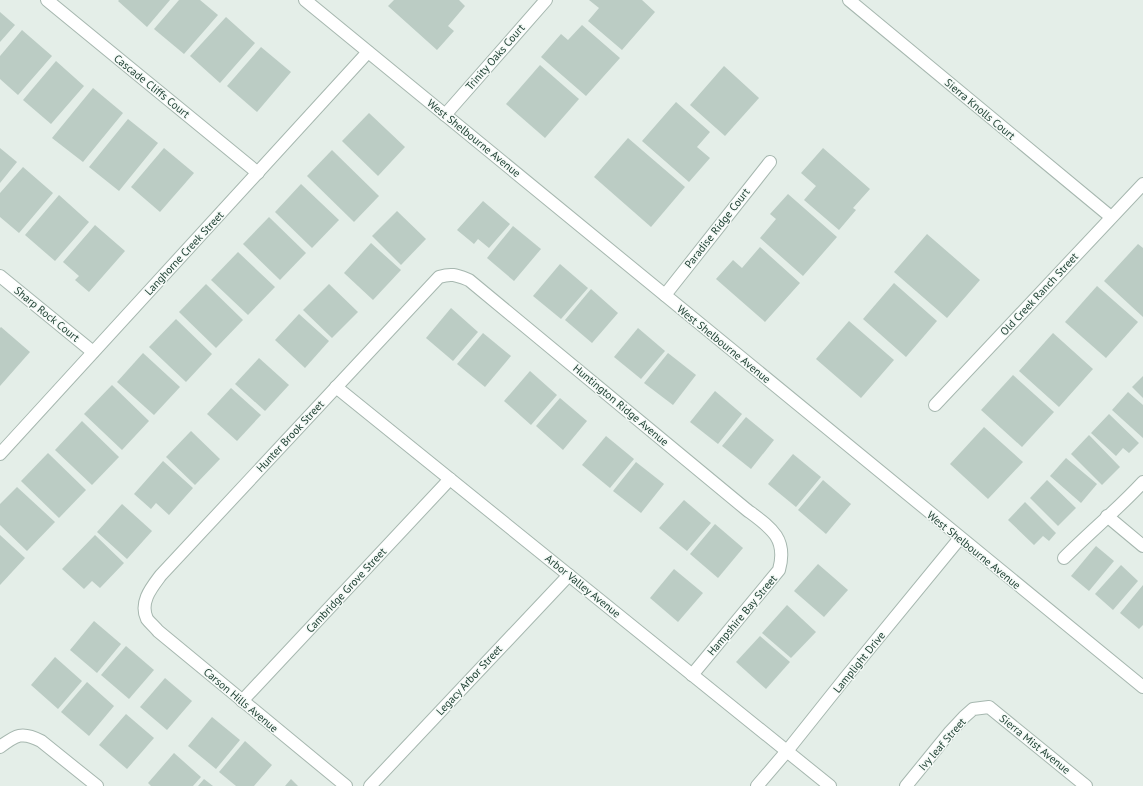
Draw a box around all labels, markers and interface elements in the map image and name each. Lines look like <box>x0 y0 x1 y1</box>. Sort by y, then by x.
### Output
street label: Trinity Oaks Court <box>462 21 528 93</box>
street label: Cascade Cliffs Court <box>111 51 193 121</box>
street label: Sierra Knolls Court <box>942 75 1018 143</box>
street label: West Shelbourne Avenue <box>424 96 524 180</box>
street label: Paradise Ridge Court <box>681 185 753 271</box>
street label: Langhorne Creek Street <box>141 208 227 298</box>
street label: Old Creek Ranch Street <box>997 249 1081 338</box>
street label: Sharp Rock Court <box>11 283 83 345</box>
street label: West Shelbourne Avenue <box>674 302 774 386</box>
street label: Huntington Ridge Avenue <box>570 361 672 449</box>
street label: Hunter Brook Street <box>253 397 327 475</box>
street label: West Shelbourne Avenue <box>924 508 1024 592</box>
street label: Cambridge Grove Street <box>303 544 389 636</box>
street label: Arbor Valley Avenue <box>542 551 624 621</box>
street label: Hampshire Bay Street <box>704 572 780 658</box>
street label: Lamplight Drive <box>830 628 888 696</box>
street label: Legacy Arbor Street <box>433 642 505 718</box>
street label: Carson Hills Avenue <box>201 665 281 736</box>
street label: Sierra Mist Avenue <box>997 711 1074 777</box>
street label: Ivy leaf Street <box>915 715 969 773</box>

